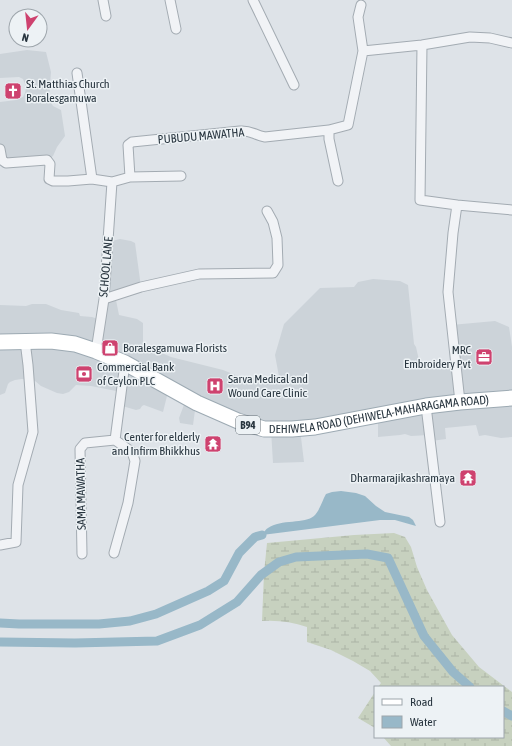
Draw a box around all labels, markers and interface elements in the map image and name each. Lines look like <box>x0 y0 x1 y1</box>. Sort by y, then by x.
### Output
north arrow <box>8 8 48 48</box>
text: N <box>21 31 30 44</box>
place label: St. Matthias Church Boralesgamuwa <box>26 77 110 105</box>
church icon: St. Matthias Church Boralesgamuwa <box>3 81 23 101</box>
street label: PUBUDU MAWATHA <box>157 125 245 147</box>
street label: SCHOOL LANE <box>96 236 116 298</box>
shop icon: Boralesgamuwa Florists <box>100 338 120 358</box>
place label: Boralesgamuwa Florists <box>123 341 227 355</box>
place label: MRC Embroidery Pvt <box>404 343 472 371</box>
office icon: MRC Embroidery Pvt <box>474 347 494 367</box>
place label: Commercial Bank of Ceylon PLC <box>97 360 175 388</box>
bank icon: Commercial Bank of Ceylon PLC <box>74 364 94 384</box>
place label: Sarva Medical and Wound Care Clinic <box>228 372 308 400</box>
hospital icon: Sarva Medical and Wound Care Clinic <box>205 376 225 396</box>
street label: DEHIWELA ROAD (DEHIWELA-MAHARAGAMA ROAD) <box>269 393 489 436</box>
road number: B94 <box>236 416 260 434</box>
place label: Center for elderly and Infirm Bhikkhus <box>112 430 200 458</box>
temple icon: Center for elderly and Infirm Bhikkhus <box>203 434 223 454</box>
street label: SAMA MAWATHA <box>73 458 89 530</box>
temple icon: Dharmarajikashramaya <box>458 468 478 488</box>
place label: Dharmarajikashramaya <box>350 471 455 485</box>
legend <box>374 686 504 738</box>
text: Road <box>410 695 433 709</box>
text: Water <box>410 715 437 729</box>

